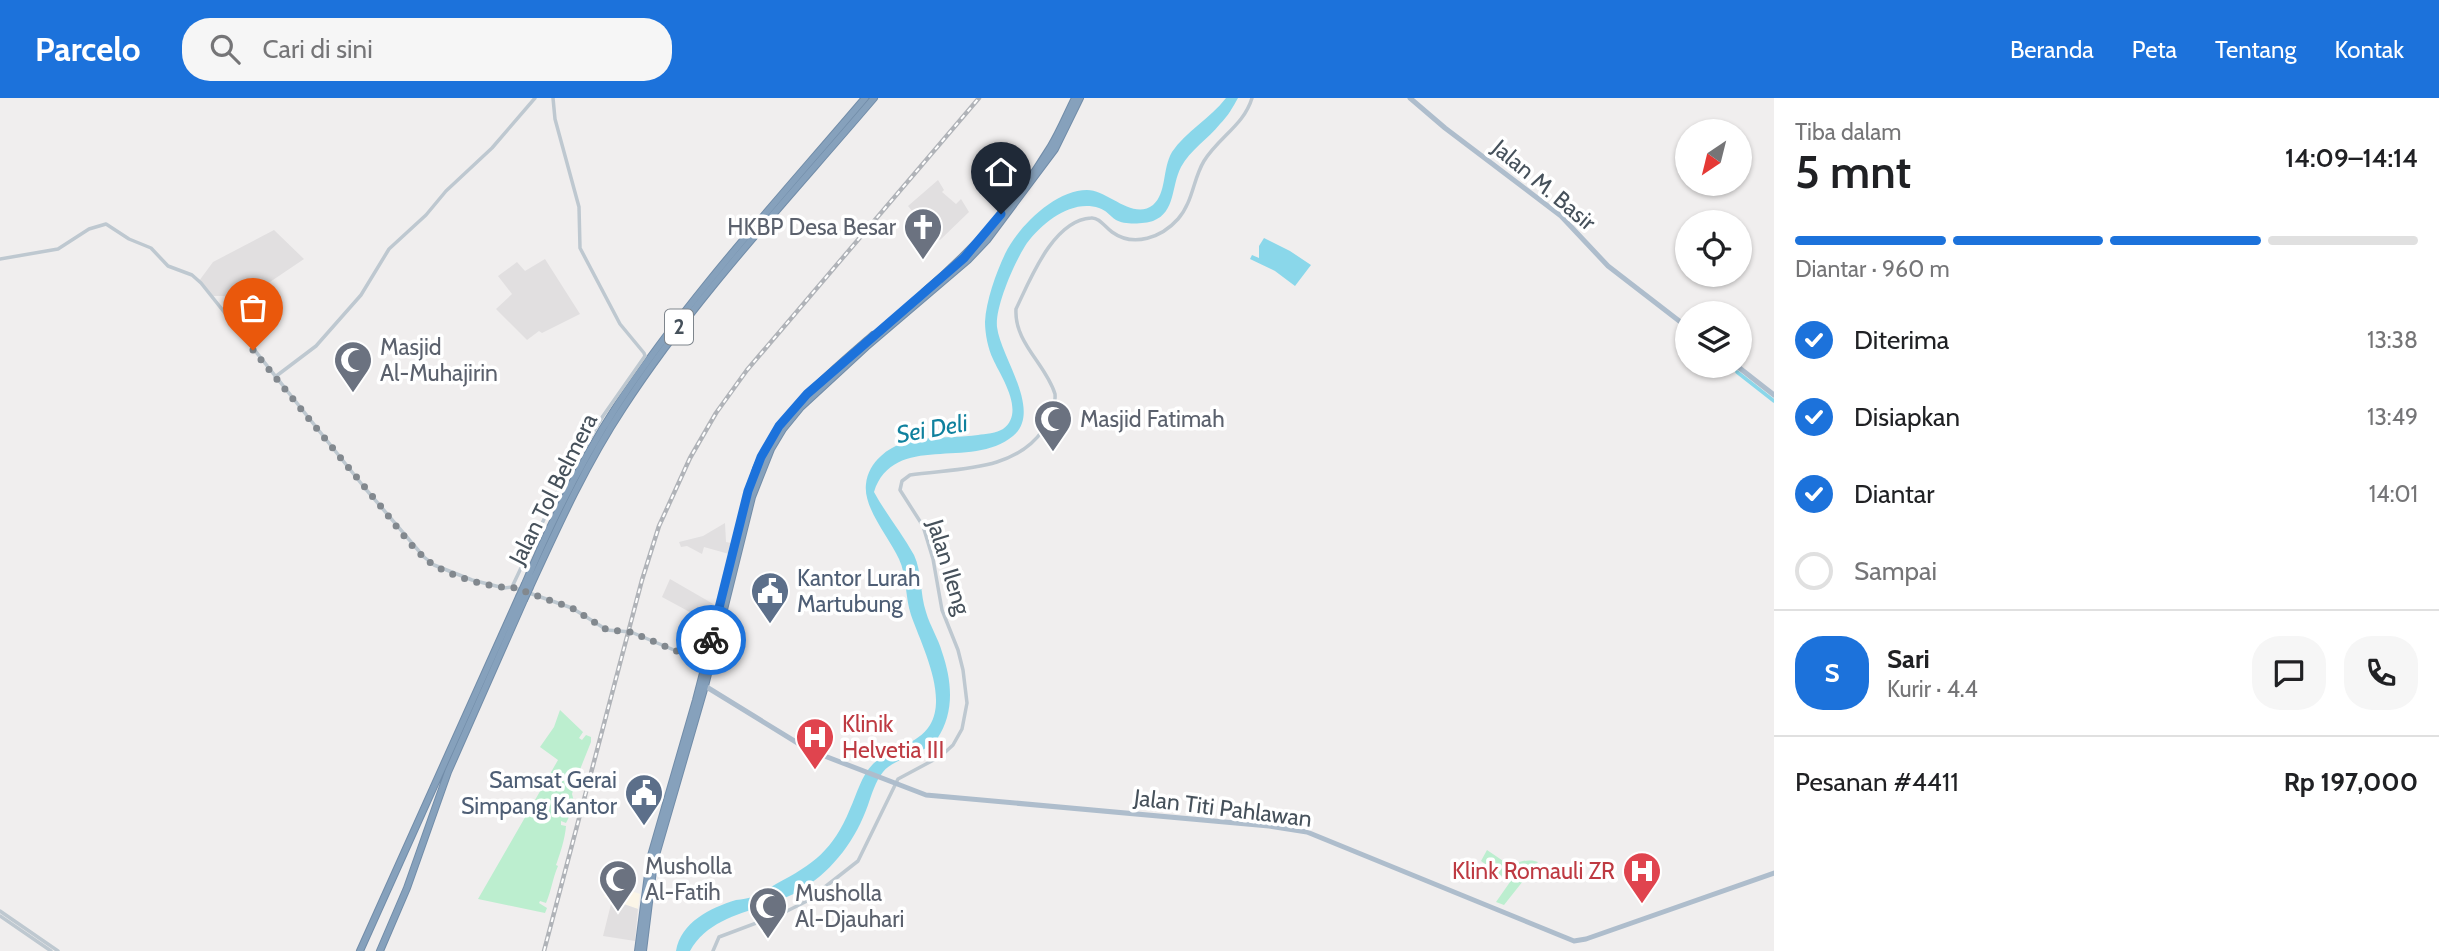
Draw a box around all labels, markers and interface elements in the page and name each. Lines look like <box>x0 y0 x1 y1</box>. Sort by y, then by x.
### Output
search box <box>182 18 672 81</box>
text: Parcelo <box>35 29 140 69</box>
icon: search <box>206 30 244 68</box>
text: Cari di sini <box>262 33 373 65</box>
text: Beranda <box>2010 35 2094 64</box>
text: Peta <box>2132 35 2177 64</box>
text: Tentang <box>2215 35 2296 64</box>
text: Kontak <box>2334 35 2404 64</box>
text: Tiba dalam <box>1795 118 1901 146</box>
north arrow <box>1675 119 1752 196</box>
map controls <box>1675 119 1752 378</box>
street label: Jalan M. Basir <box>1486 133 1602 237</box>
pin <box>971 142 1031 214</box>
text: 14:09–14:14 <box>2285 142 2418 174</box>
text: 5 mnt <box>1795 144 1911 200</box>
icon: home <box>982 153 1020 191</box>
church icon: HKBP Desa Besar <box>902 206 944 261</box>
button: locate <box>1675 210 1752 287</box>
place label: HKBP Desa Besar <box>727 213 897 241</box>
text: Diantar · 960 m <box>1795 255 1950 283</box>
pin <box>223 278 283 350</box>
icon: bag <box>234 289 272 327</box>
button: layers <box>1675 301 1752 378</box>
road number: 2 <box>665 310 693 344</box>
icon: check <box>1795 321 1833 359</box>
text: Diterima <box>1854 324 1949 356</box>
text: 13:38 <box>2367 326 2418 354</box>
place label: Masjid Al-Muhajirin <box>380 333 498 387</box>
mosque icon: Masjid Al-Muhajirin <box>332 339 374 394</box>
mosque icon: Masjid Fatimah <box>1032 398 1074 453</box>
icon: check <box>1795 398 1833 436</box>
text: Disiapkan <box>1854 401 1960 433</box>
text: 13:49 <box>2367 403 2418 431</box>
place label: Masjid Fatimah <box>1080 405 1225 433</box>
water label: Sei Deli <box>894 408 971 449</box>
street label: Jalan Tol Belmera <box>502 409 603 570</box>
icon: check <box>1795 475 1833 513</box>
text: Diantar <box>1854 478 1935 510</box>
text: 14:01 <box>2369 480 2418 508</box>
street label: Jalan Ileng <box>921 515 977 619</box>
text: Sampai <box>1854 555 1937 587</box>
place label: Kantor Lurah Martubung <box>797 564 921 618</box>
public building icon: Kantor Lurah Martubung <box>749 570 791 625</box>
courier <box>676 605 746 675</box>
icon: bike <box>692 621 730 659</box>
button: chat <box>2252 636 2326 710</box>
button: phone <box>2344 636 2418 710</box>
text: Sari <box>1887 643 1930 675</box>
text: S <box>1824 657 1840 689</box>
text: Kurir · 4.4 <box>1887 675 1978 703</box>
place label: Klinik Helvetia III <box>842 710 944 764</box>
hospital icon: Klinik Helvetia III <box>794 716 836 771</box>
place label: Samsat Gerai Simpang Kantor <box>461 766 618 820</box>
text: Pesanan #4411 <box>1795 766 1959 798</box>
text: Rp 197,000 <box>2284 766 2418 798</box>
public building icon: Samsat Gerai Simpang Kantor <box>623 772 665 827</box>
street label: Jalan Titi Pahlawan <box>1132 783 1313 833</box>
hospital icon: Klink Romauli ZR <box>1621 850 1663 905</box>
place label: Musholla Al-Fatih <box>645 852 732 906</box>
place label: Klink Romauli ZR <box>1452 857 1615 885</box>
mosque icon: Musholla Al-Fatih <box>597 858 639 913</box>
place label: Musholla Al-Djauhari <box>795 879 904 933</box>
mosque icon: Musholla Al-Djauhari <box>747 885 789 940</box>

